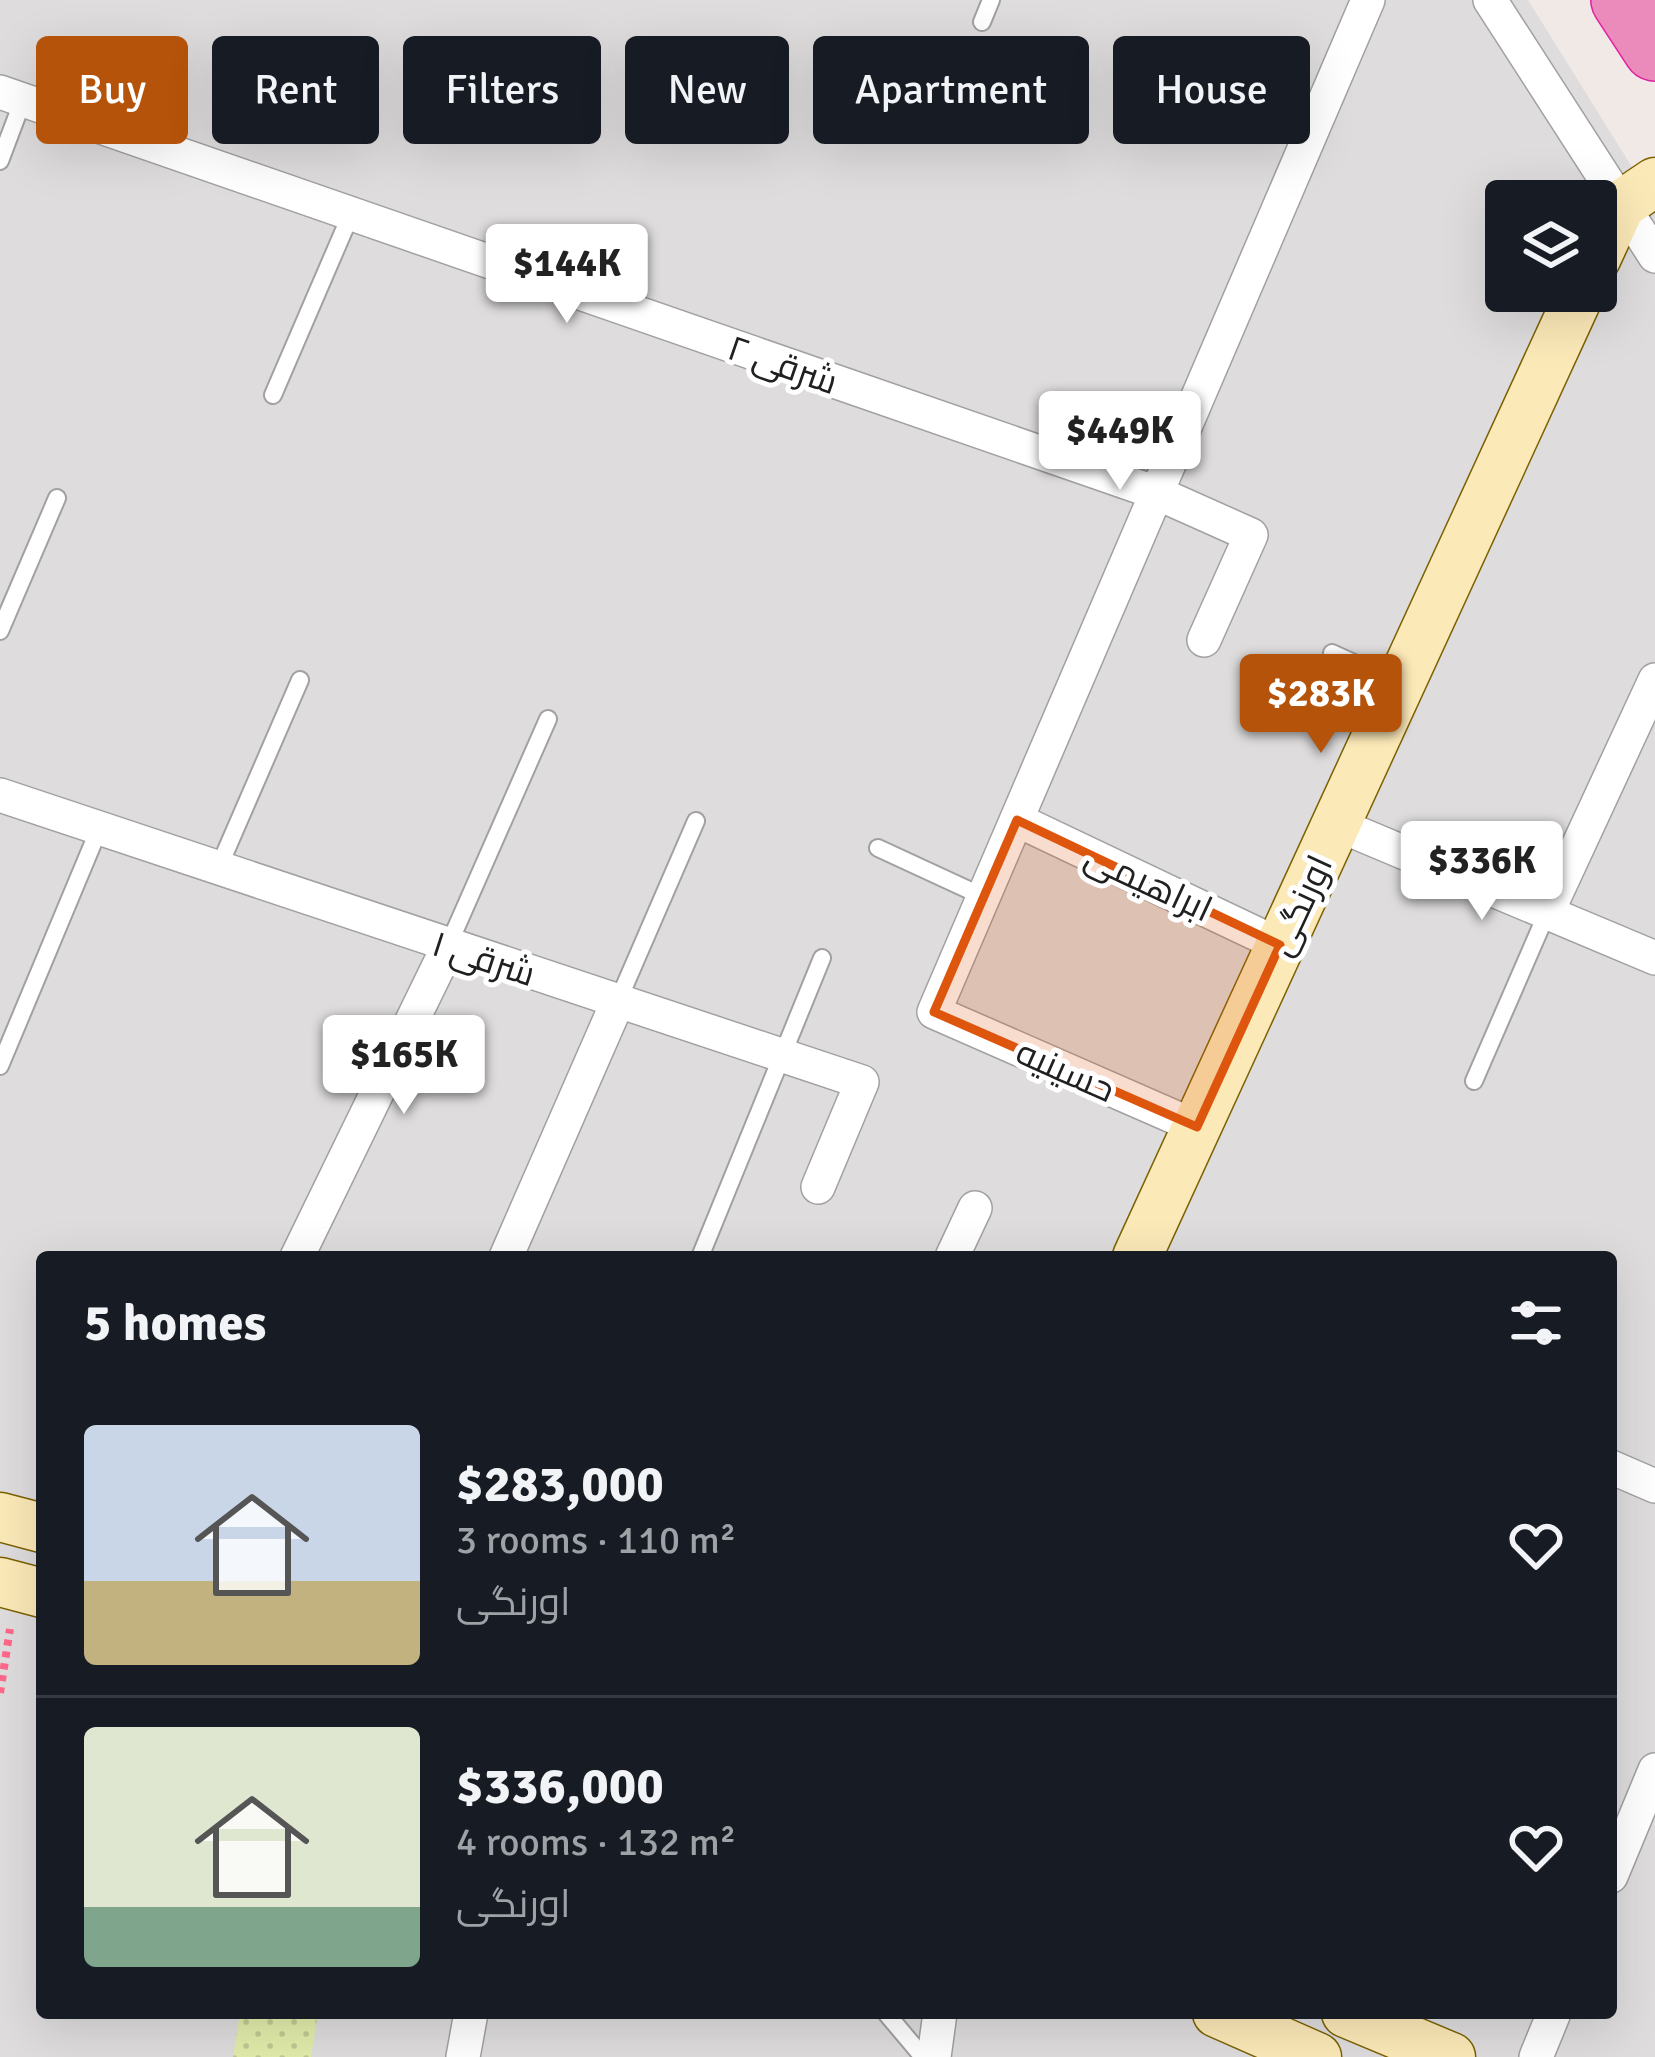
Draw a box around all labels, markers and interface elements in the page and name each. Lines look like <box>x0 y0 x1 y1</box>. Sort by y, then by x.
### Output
chip: Buy <box>36 36 188 144</box>
chip: Rent <box>212 36 379 144</box>
chip: Filters <box>403 36 601 144</box>
chip: New <box>625 36 789 144</box>
chip: Apartment <box>813 36 1089 144</box>
chip: House <box>1113 36 1310 144</box>
map controls <box>1485 180 1617 312</box>
button: layers <box>1485 180 1617 312</box>
pin: $144K <box>483 224 651 326</box>
text: $144K <box>513 239 621 287</box>
street label: ۲ شرقی <box>722 326 843 405</box>
pin: $449K <box>1036 391 1204 493</box>
text: $449K <box>1066 406 1174 454</box>
pin: $283K <box>1237 654 1405 756</box>
text: $283K <box>1267 669 1375 717</box>
pin: $336K <box>1398 821 1566 923</box>
street label: ابراهیمی <box>1078 834 1219 932</box>
text: $336K <box>1428 836 1536 884</box>
street label: اورنگی <box>1258 848 1343 963</box>
street label: ۱ شرقی <box>426 922 541 997</box>
pin: $165K <box>320 1015 488 1117</box>
text: $165K <box>350 1030 458 1078</box>
street label: حسینیه <box>1009 1030 1122 1113</box>
icon: filters <box>1503 1290 1569 1356</box>
text: 5 homes <box>84 1292 266 1355</box>
text: $283,000 <box>456 1453 664 1516</box>
icon: home <box>180 1473 324 1617</box>
icon: heart <box>1503 1512 1569 1578</box>
text: 3 rooms · 110 m² <box>456 1516 736 1564</box>
text: اورنگی <box>456 1578 571 1626</box>
text: $336,000 <box>456 1755 664 1818</box>
icon: home <box>180 1775 324 1919</box>
icon: heart <box>1503 1814 1569 1880</box>
text: 4 rooms · 132 m² <box>456 1818 736 1866</box>
text: اورنگی <box>456 1880 571 1928</box>

